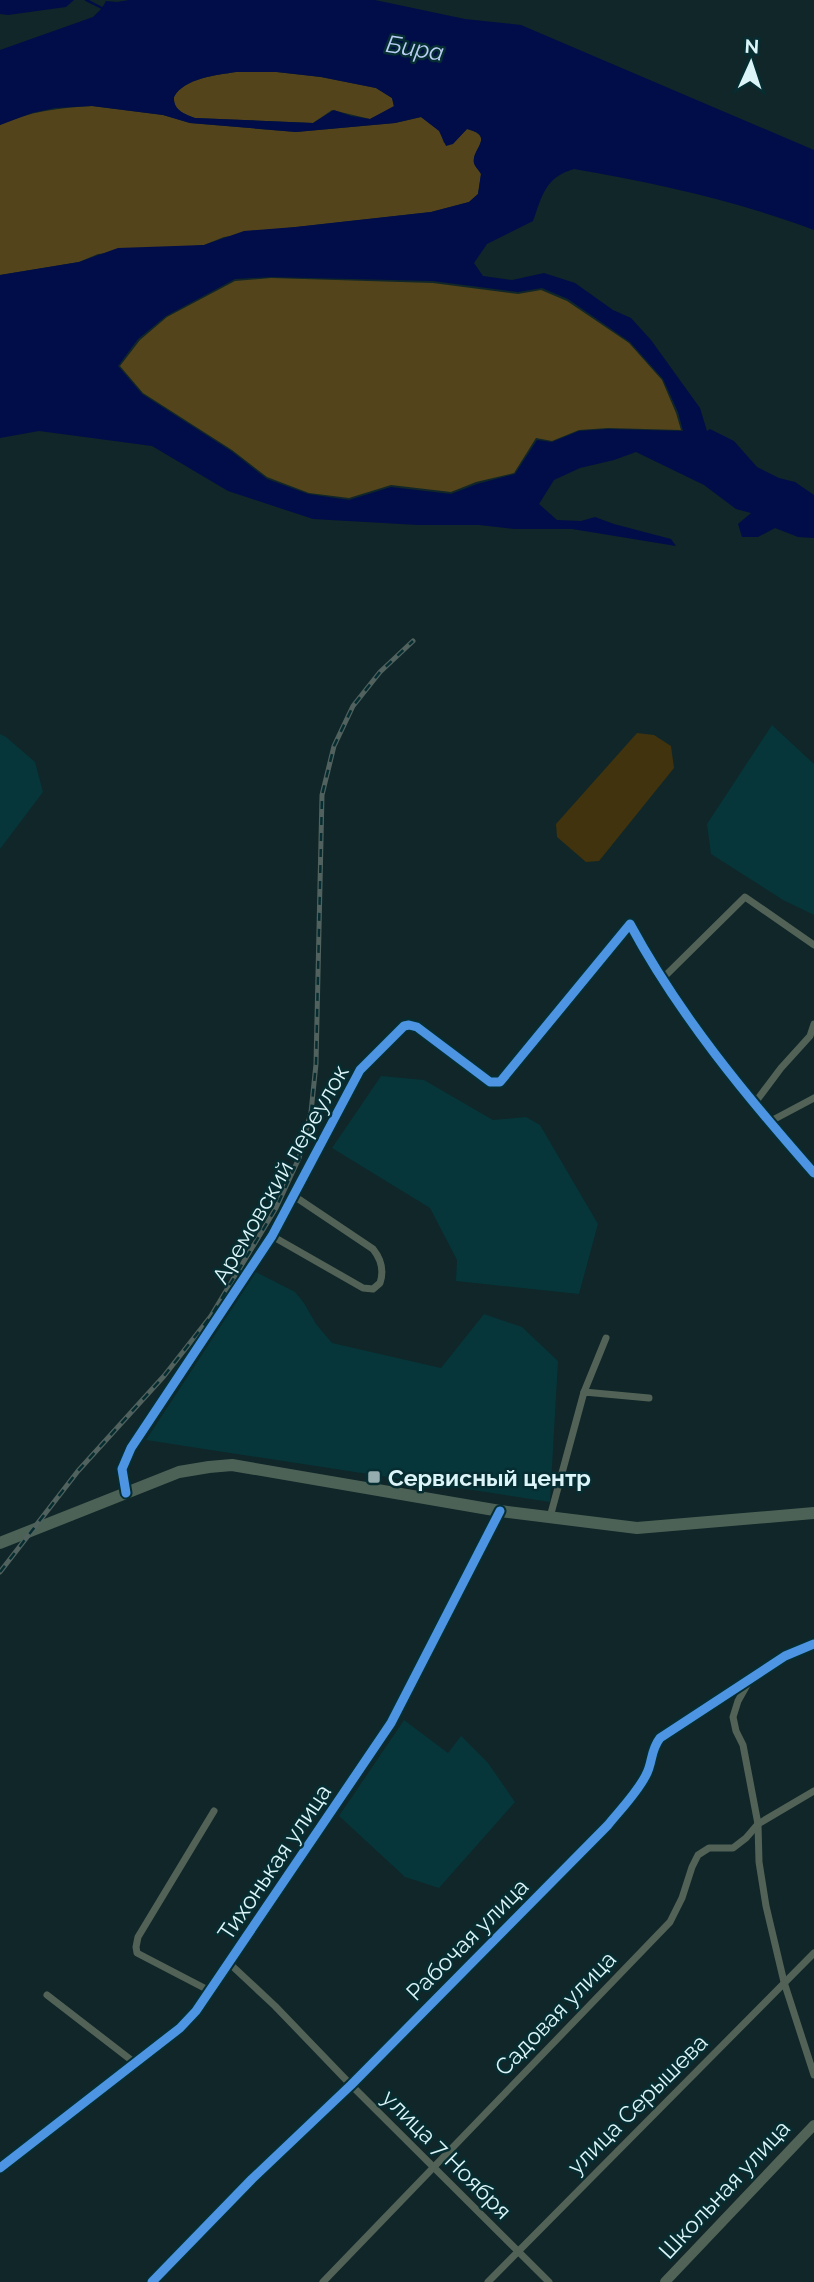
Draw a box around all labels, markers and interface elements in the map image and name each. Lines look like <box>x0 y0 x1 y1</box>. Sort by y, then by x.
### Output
north arrow <box>716 28 786 98</box>
water label: Бира <box>384 29 446 67</box>
text: N <box>744 35 760 57</box>
street label: Аремовский переулок <box>206 1060 354 1288</box>
place label: Сервисный центр <box>388 1464 591 1491</box>
marker: Сервисный центр <box>366 1469 382 1485</box>
street label: Тихонькая улица <box>212 1779 336 1945</box>
street label: Рабочая улица <box>401 1873 533 2005</box>
street label: Садовая улица <box>489 1945 621 2081</box>
street label: улица Серышева <box>561 2028 713 2180</box>
street label: улица 7 Ноября <box>377 2084 517 2224</box>
street label: Школьная улица <box>653 2114 795 2264</box>

